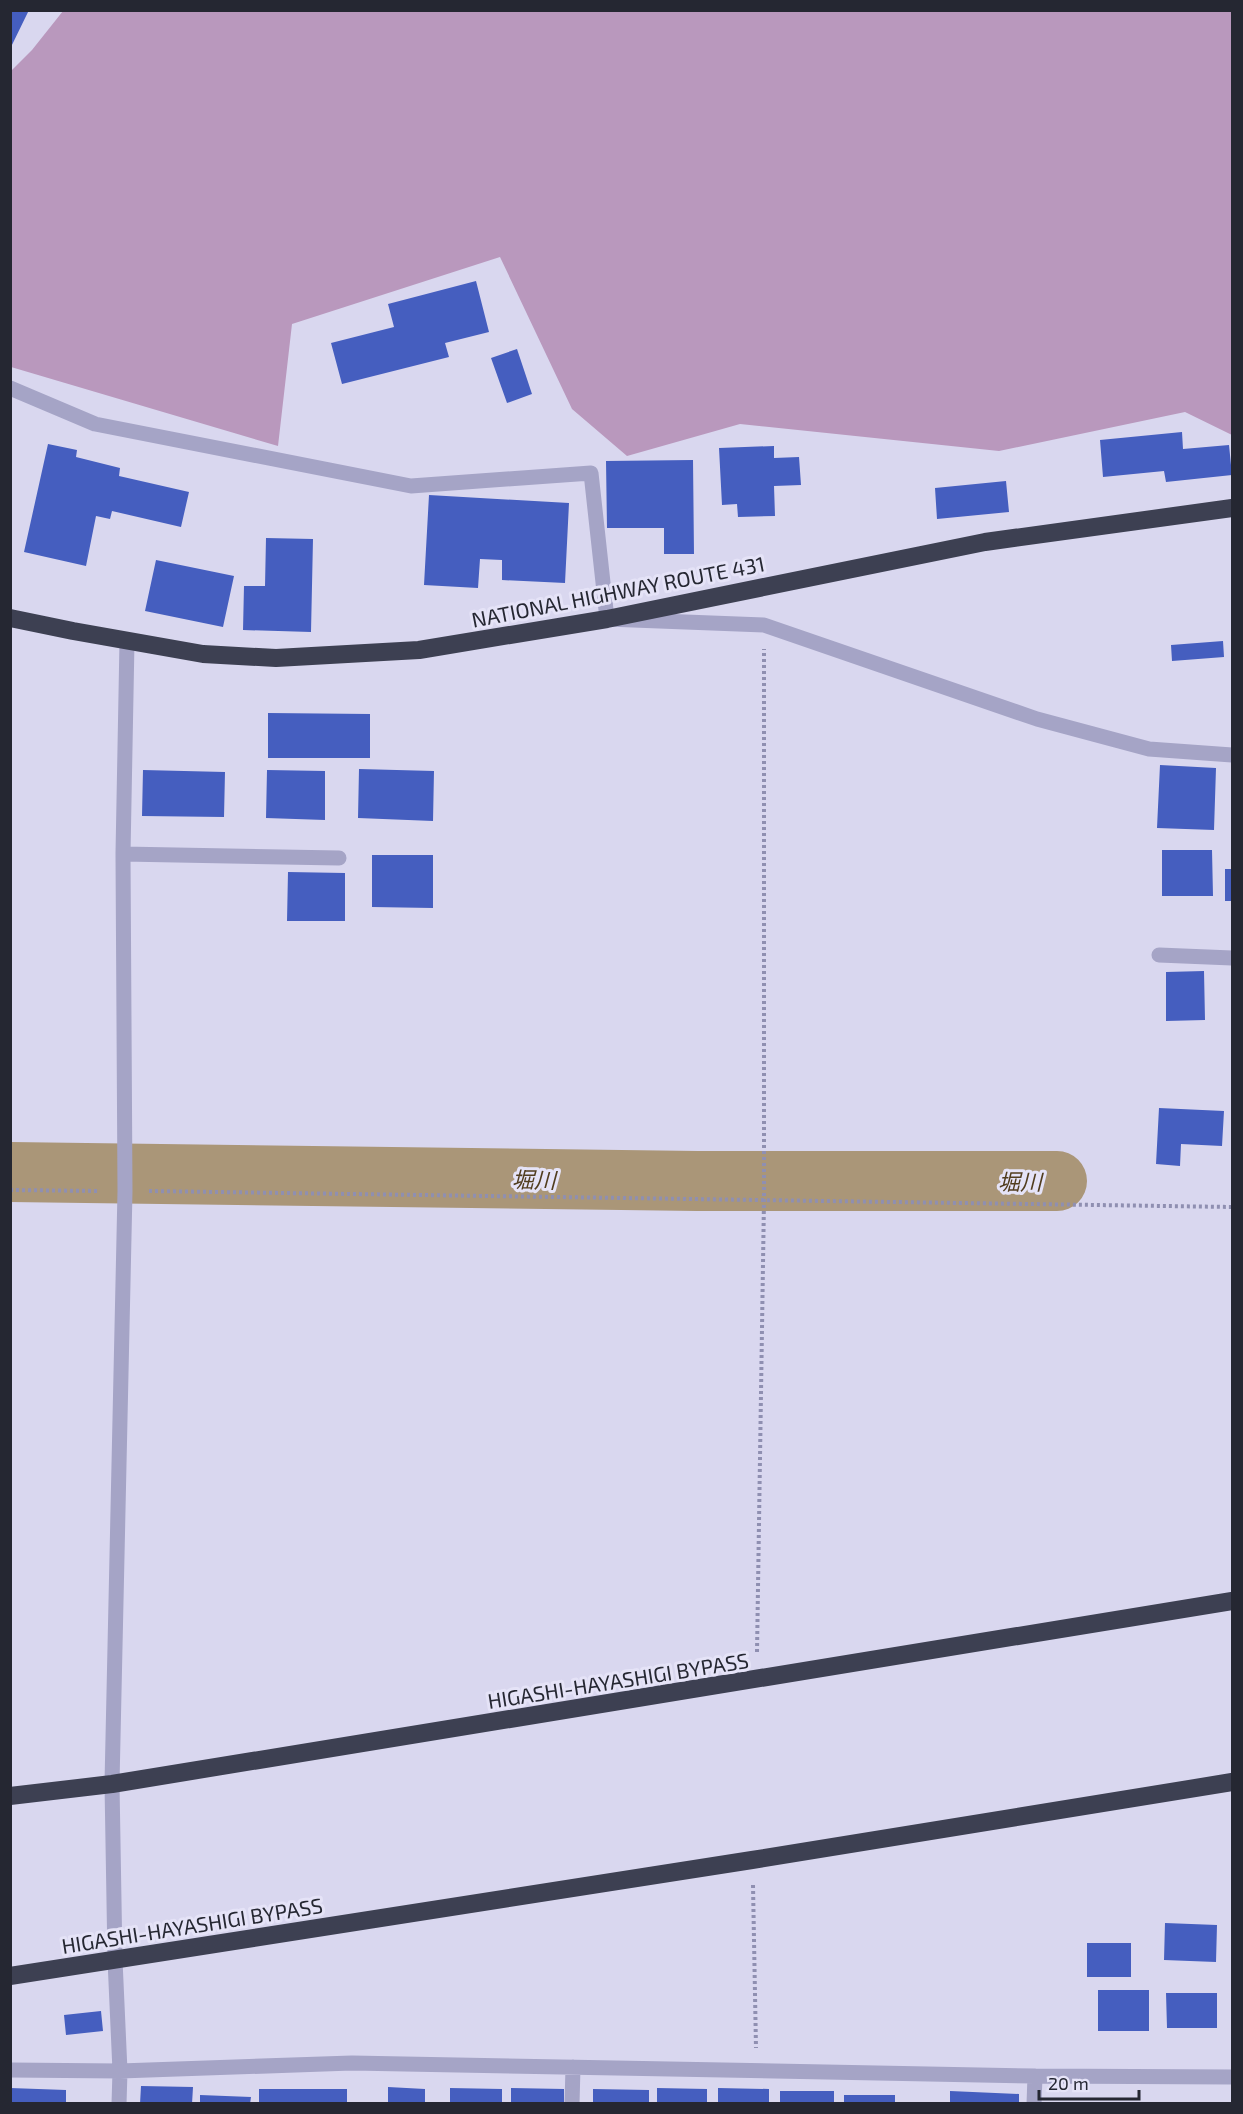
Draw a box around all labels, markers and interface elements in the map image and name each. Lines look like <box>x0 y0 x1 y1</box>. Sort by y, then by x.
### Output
street label: NATIONAL HIGHWAY ROUTE 431 <box>469 550 767 632</box>
water label: 堀川 <box>512 1166 558 1192</box>
water label: 堀川 <box>998 1168 1044 1194</box>
street label: HIGASHI-HAYASHIGI BYPASS <box>486 1647 750 1713</box>
street label: HIGASHI-HAYASHIGI BYPASS <box>60 1892 324 1958</box>
scale bar <box>1039 2063 1140 2101</box>
text: 20 m <box>1048 2072 1089 2094</box>

